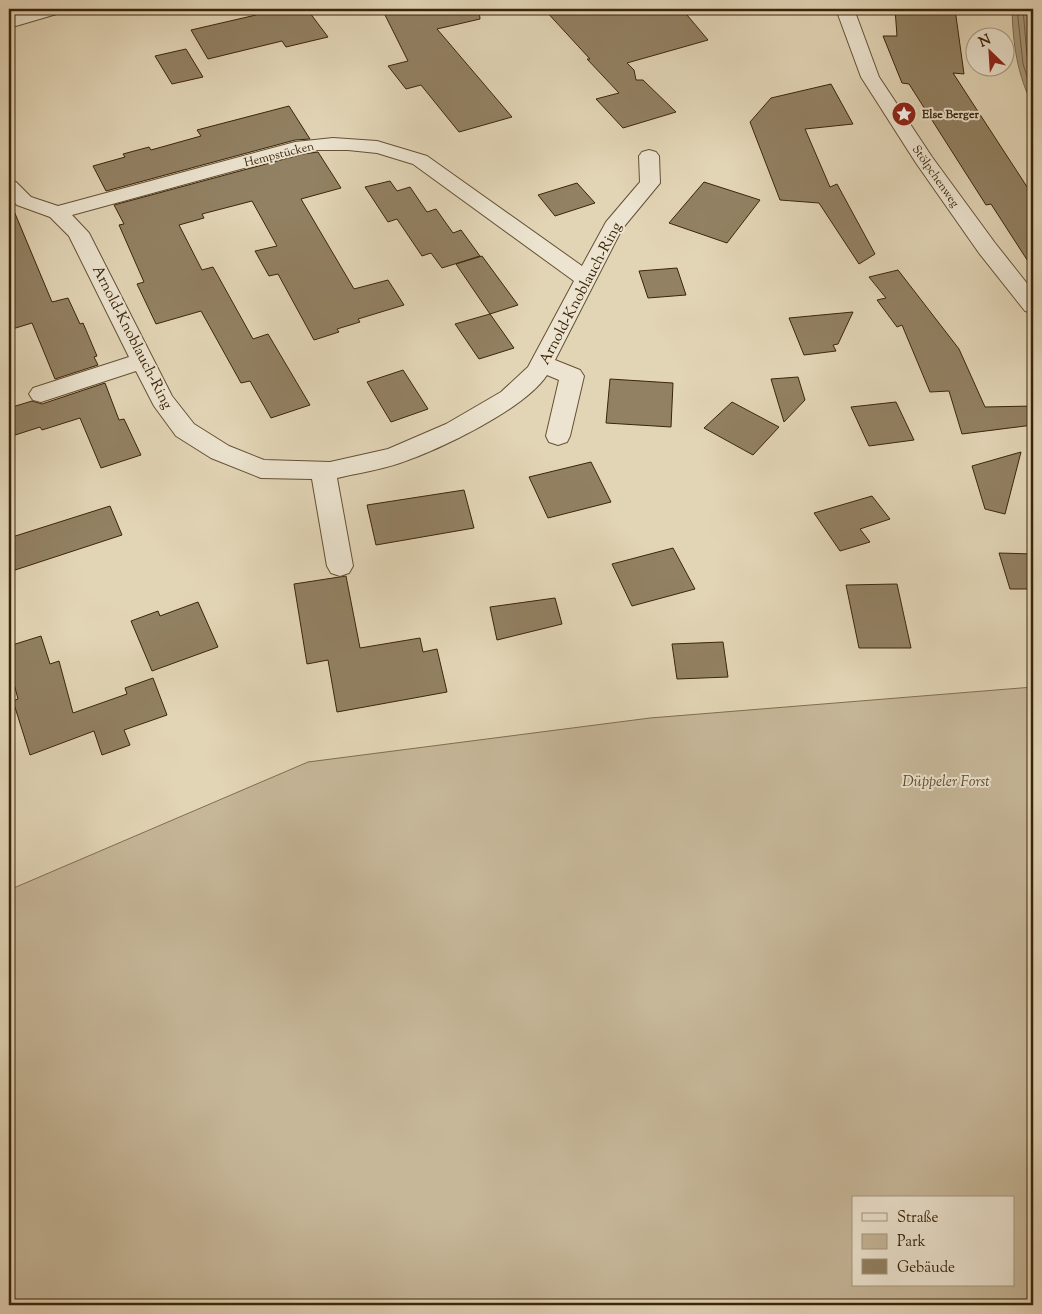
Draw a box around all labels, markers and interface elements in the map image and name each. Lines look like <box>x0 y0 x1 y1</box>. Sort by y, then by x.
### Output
north arrow <box>964 28 1014 78</box>
text: N <box>976 31 995 53</box>
place icon: Else Berger <box>891 101 917 127</box>
place label: Else Berger <box>921 106 980 124</box>
street label: Hempstücken <box>242 138 316 172</box>
street label: Stölpchenweg <box>907 142 963 211</box>
street label: Arnold-Knoblauch-Ring <box>535 219 628 369</box>
street label: Arnold-Knoblauch-Ring <box>86 262 177 413</box>
park label: Düppeler Forst <box>902 772 990 793</box>
legend <box>852 1196 1014 1286</box>
text: Straße <box>897 1208 939 1229</box>
text: Park <box>897 1232 926 1253</box>
text: Gebäude <box>897 1258 955 1279</box>

